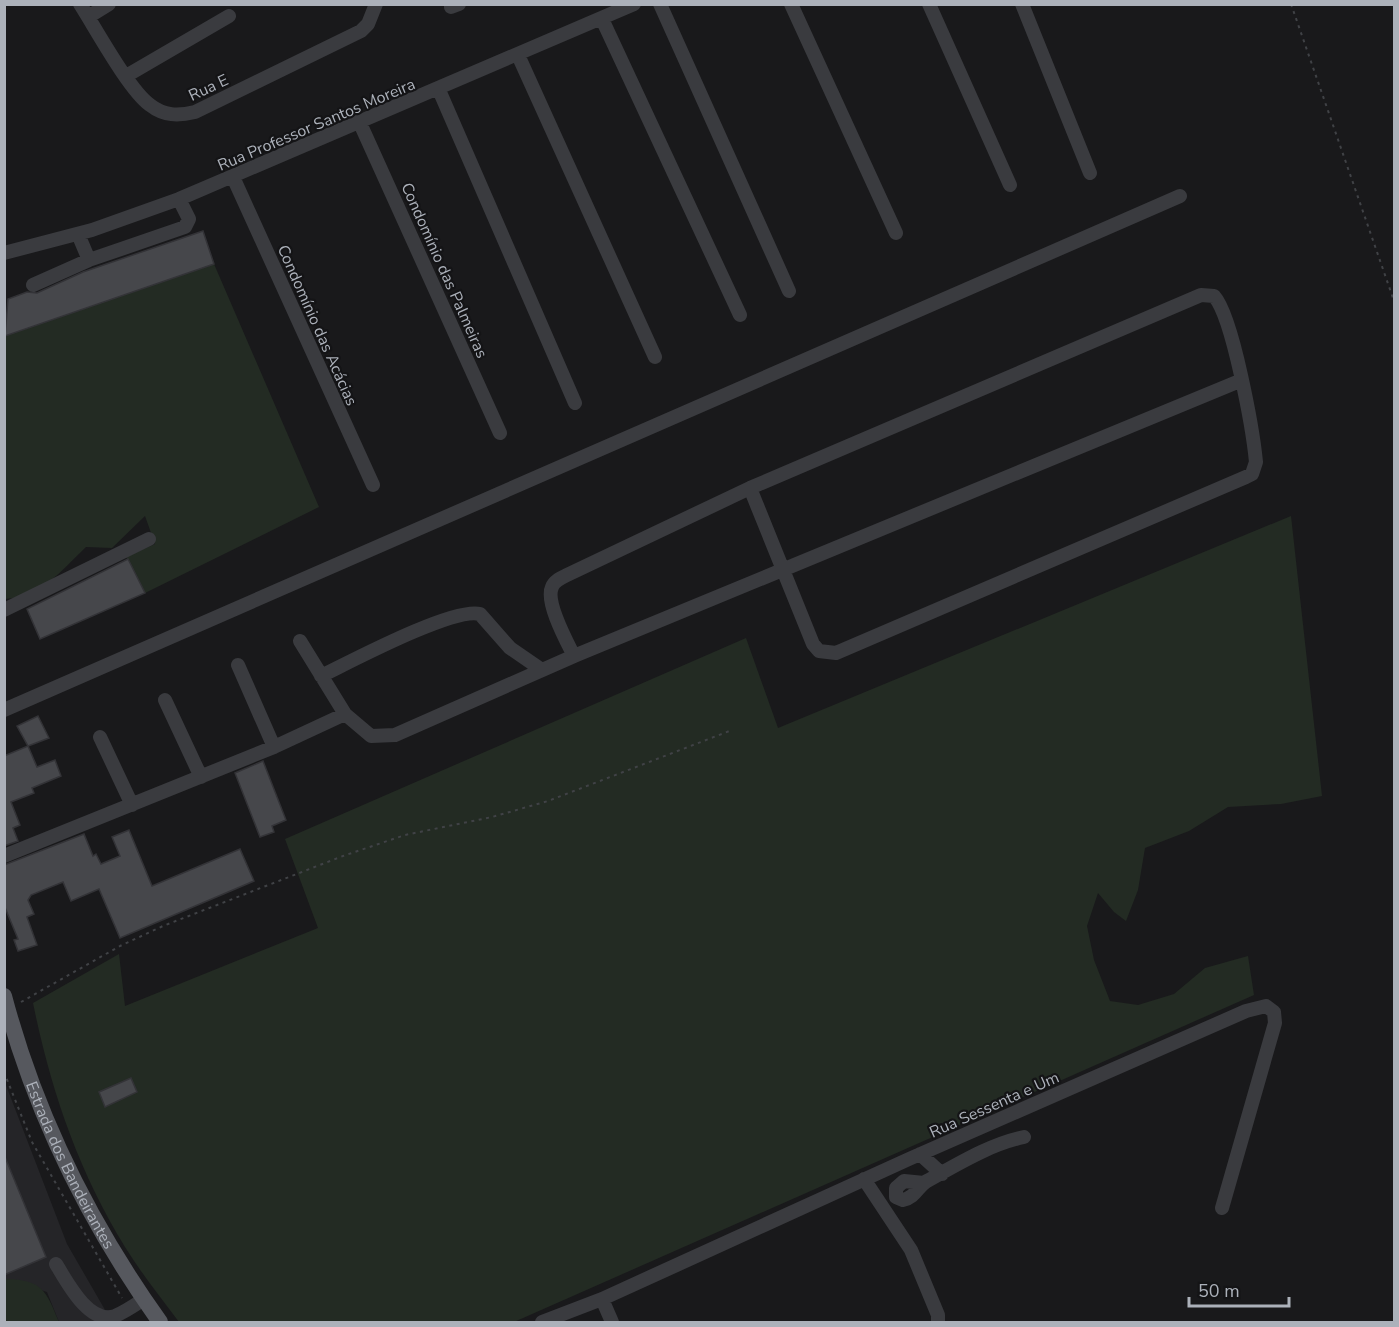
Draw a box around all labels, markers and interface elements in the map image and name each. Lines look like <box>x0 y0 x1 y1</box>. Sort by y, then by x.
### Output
street label: Rua E <box>185 69 232 107</box>
street label: Rua Professor Santos Moreira <box>214 73 419 177</box>
street label: Condomínio das Palmeiras <box>395 179 493 362</box>
street label: Condomínio das Acácias <box>272 241 363 409</box>
street label: Rua Sessenta e Um <box>926 1066 1063 1143</box>
street label: Estrada dos Bandeirantes <box>20 1078 120 1253</box>
scale bar <box>1189 1270 1290 1308</box>
text: 50 m <box>1198 1279 1240 1303</box>

